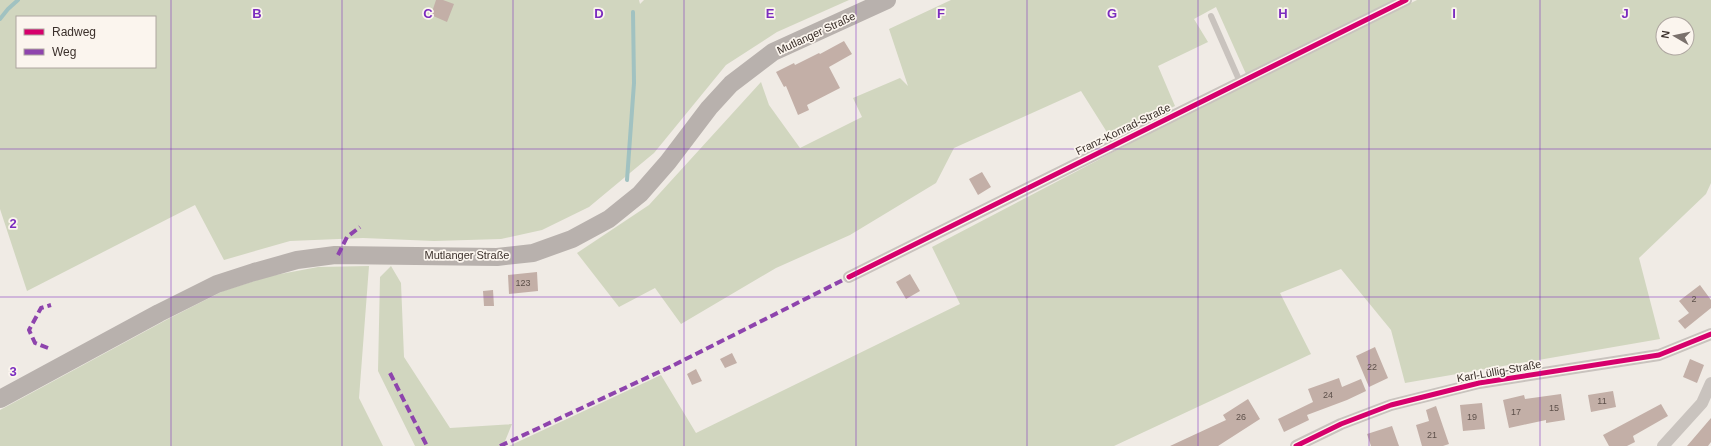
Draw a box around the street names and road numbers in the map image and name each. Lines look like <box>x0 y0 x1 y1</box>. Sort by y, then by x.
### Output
street label: Mutlanger Straße <box>775 10 857 56</box>
street label: Franz-Konrad-Straße <box>1074 101 1172 157</box>
street label: Mutlanger Straße <box>425 249 509 261</box>
street label: Karl-Lüllig-Straße <box>1456 358 1542 384</box>

